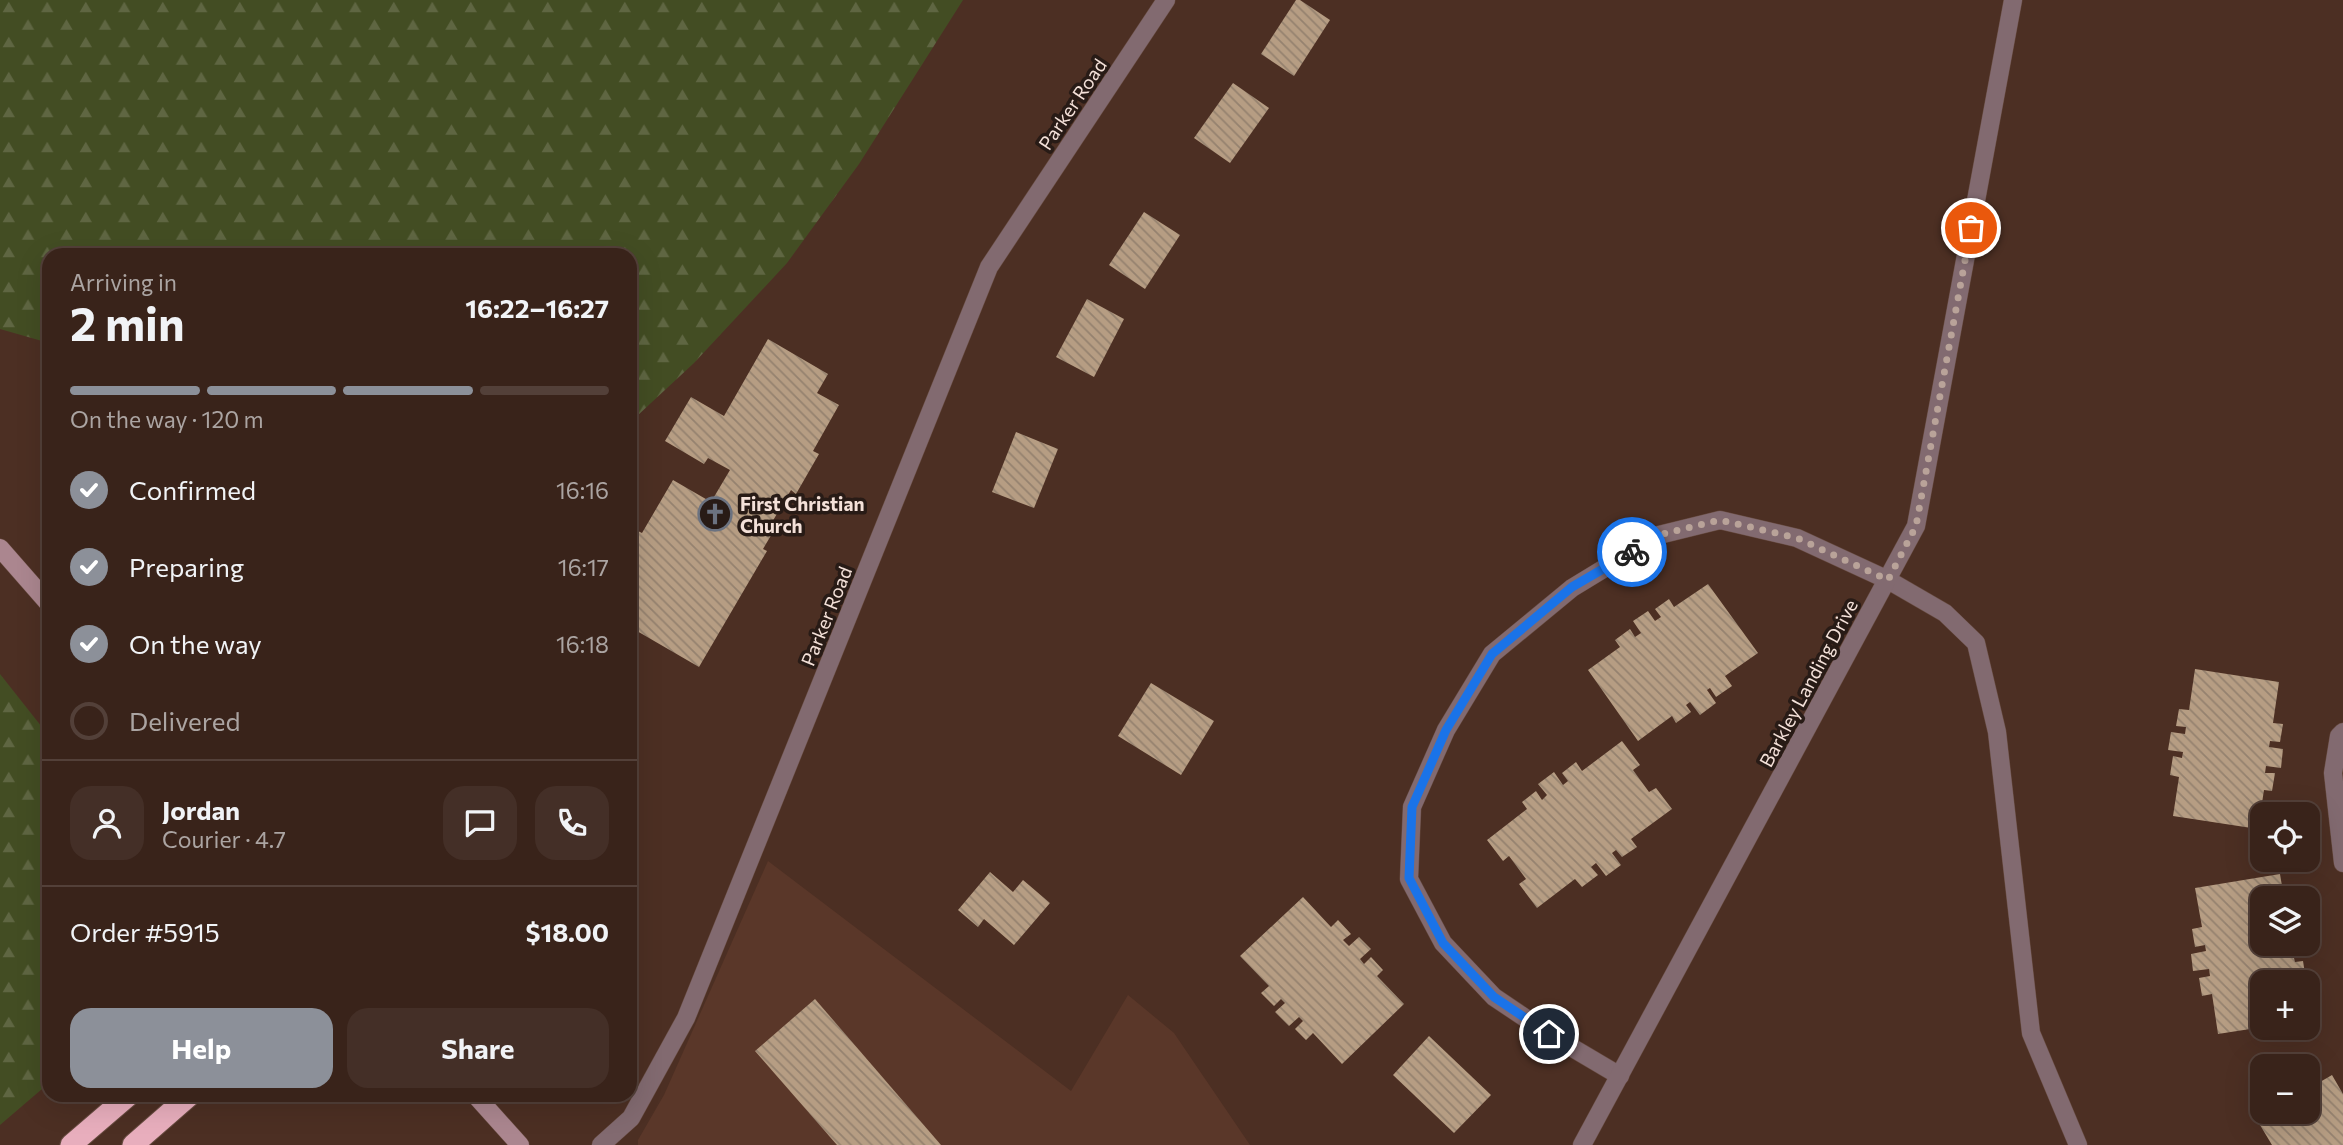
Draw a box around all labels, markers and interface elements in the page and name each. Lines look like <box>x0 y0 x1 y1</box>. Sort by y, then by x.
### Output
street label: Parker Road <box>1033 54 1111 154</box>
pin <box>1941 198 2001 258</box>
icon: bag <box>1952 209 1990 247</box>
text: Arriving in <box>70 268 177 296</box>
text: 16:22–16:27 <box>465 292 609 323</box>
text: 2 min <box>70 294 185 350</box>
text: On the way · 120 m <box>70 405 264 433</box>
icon: check <box>70 471 108 509</box>
text: Confirmed <box>129 474 256 505</box>
text: 16:16 <box>556 476 609 504</box>
place label: First Christian Church <box>740 492 864 537</box>
church icon: First Christian Church <box>696 495 734 533</box>
courier <box>1597 517 1667 587</box>
icon: bike <box>1613 533 1651 571</box>
icon: check <box>70 548 108 586</box>
text: Preparing <box>129 551 244 582</box>
text: 16:17 <box>558 553 609 581</box>
street label: Parker Road <box>796 563 856 669</box>
street label: Barkley Landing Drive <box>1754 595 1862 771</box>
icon: check <box>70 625 108 663</box>
text: On the way <box>129 628 262 659</box>
text: 16:18 <box>556 630 609 658</box>
text: Delivered <box>129 705 240 736</box>
button: person <box>70 786 144 860</box>
button: chat <box>443 786 517 860</box>
button: phone <box>535 786 609 860</box>
text: Jordan <box>162 794 240 825</box>
map controls <box>2250 802 2320 1124</box>
button: locate <box>2250 802 2320 872</box>
text: Courier · 4.7 <box>162 825 286 853</box>
button: layers <box>2250 886 2320 956</box>
text: Order #5915 <box>70 916 220 947</box>
text: $18.00 <box>526 916 609 947</box>
button: + <box>2250 970 2320 1040</box>
pin <box>1519 1004 1579 1064</box>
button: Help <box>70 1008 333 1088</box>
button: Share <box>347 1008 609 1088</box>
icon: home <box>1530 1015 1568 1053</box>
button: − <box>2250 1054 2320 1124</box>

